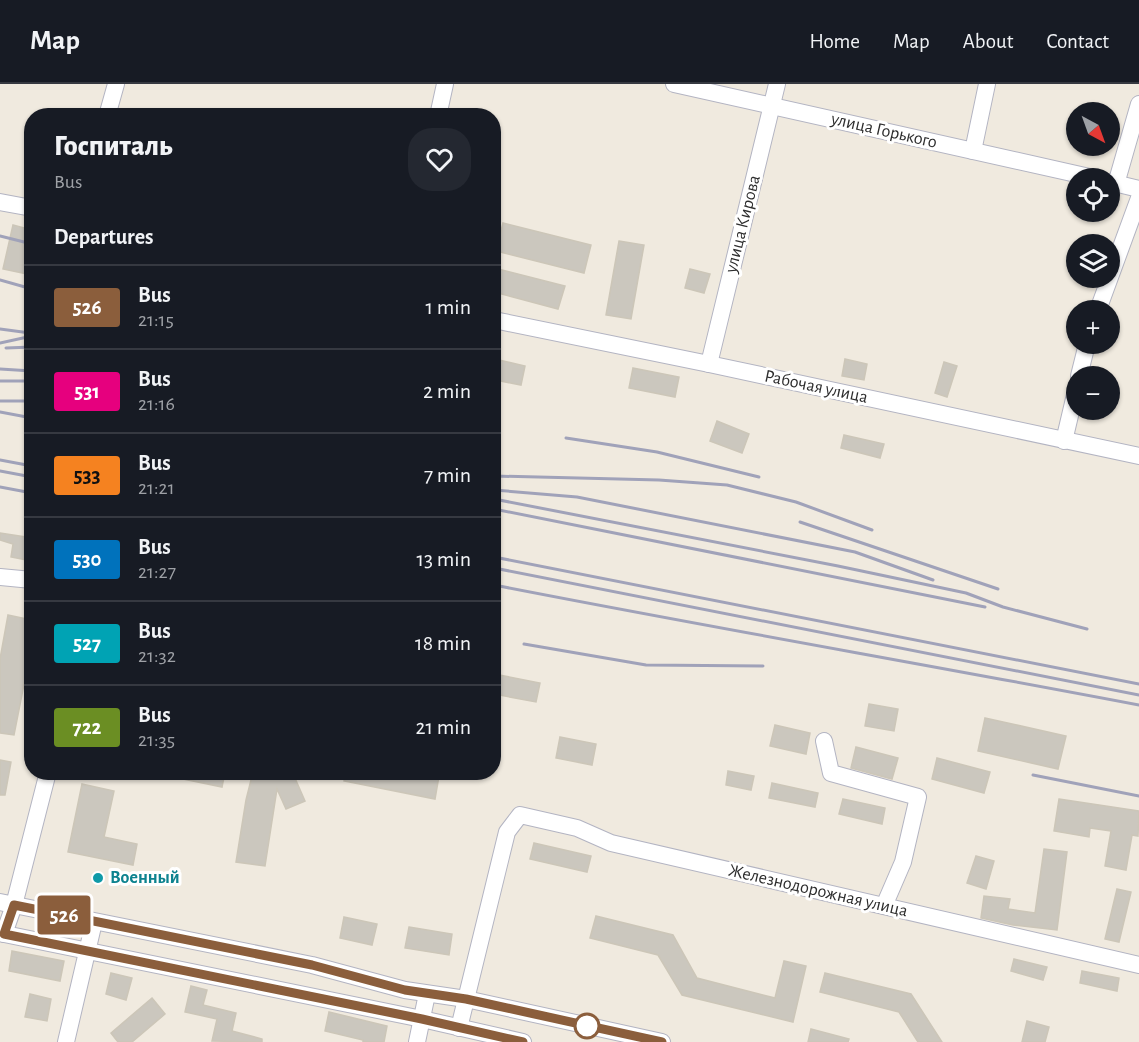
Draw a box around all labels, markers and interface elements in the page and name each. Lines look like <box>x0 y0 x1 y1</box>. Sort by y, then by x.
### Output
text: Map <box>30 27 80 55</box>
text: Home <box>809 31 860 52</box>
text: Map <box>893 31 930 52</box>
text: About <box>963 31 1013 52</box>
text: Contact <box>1046 31 1109 52</box>
north arrow <box>1066 102 1120 156</box>
map controls <box>1066 102 1120 420</box>
street label: улица Горького <box>828 110 939 152</box>
button: heart <box>408 128 471 191</box>
text: Госпиталь <box>54 133 173 161</box>
button: locate <box>1066 168 1120 222</box>
text: Bus <box>54 172 82 192</box>
street label: улица Кирова <box>722 173 764 276</box>
text: Departures <box>54 226 154 248</box>
button: layers <box>1066 234 1120 288</box>
text: Bus <box>138 284 171 306</box>
text: 1 min <box>426 296 471 318</box>
text: 526 <box>72 297 102 318</box>
button: + <box>1066 300 1120 354</box>
text: 21:15 <box>138 310 174 330</box>
street label: Рабочая улица <box>763 366 870 407</box>
button: − <box>1066 366 1120 420</box>
text: Bus <box>138 368 171 390</box>
text: 2 min <box>423 380 471 402</box>
text: 531 <box>74 381 100 402</box>
text: 21:16 <box>138 394 175 414</box>
text: Bus <box>138 452 171 474</box>
text: 7 min <box>424 464 471 486</box>
text: 533 <box>73 465 101 486</box>
text: 21:21 <box>138 478 175 498</box>
text: Bus <box>138 536 171 558</box>
text: 13 min <box>416 548 471 570</box>
text: 530 <box>72 549 102 570</box>
text: 21:27 <box>138 562 176 582</box>
text: Bus <box>138 620 171 642</box>
text: 18 min <box>415 632 471 654</box>
text: 527 <box>73 633 101 654</box>
text: 21:32 <box>138 646 176 666</box>
text: Bus <box>138 704 171 726</box>
text: 21 min <box>416 716 471 738</box>
text: 722 <box>73 717 101 738</box>
text: 21:35 <box>138 730 175 750</box>
street label: Железнодорожная улица <box>727 862 909 920</box>
place label: Военный <box>110 869 180 887</box>
marker: Военный <box>91 871 105 885</box>
line badge: 526 <box>29 896 98 934</box>
text: 526 <box>49 905 79 926</box>
unlabelled marker <box>574 1013 600 1039</box>

